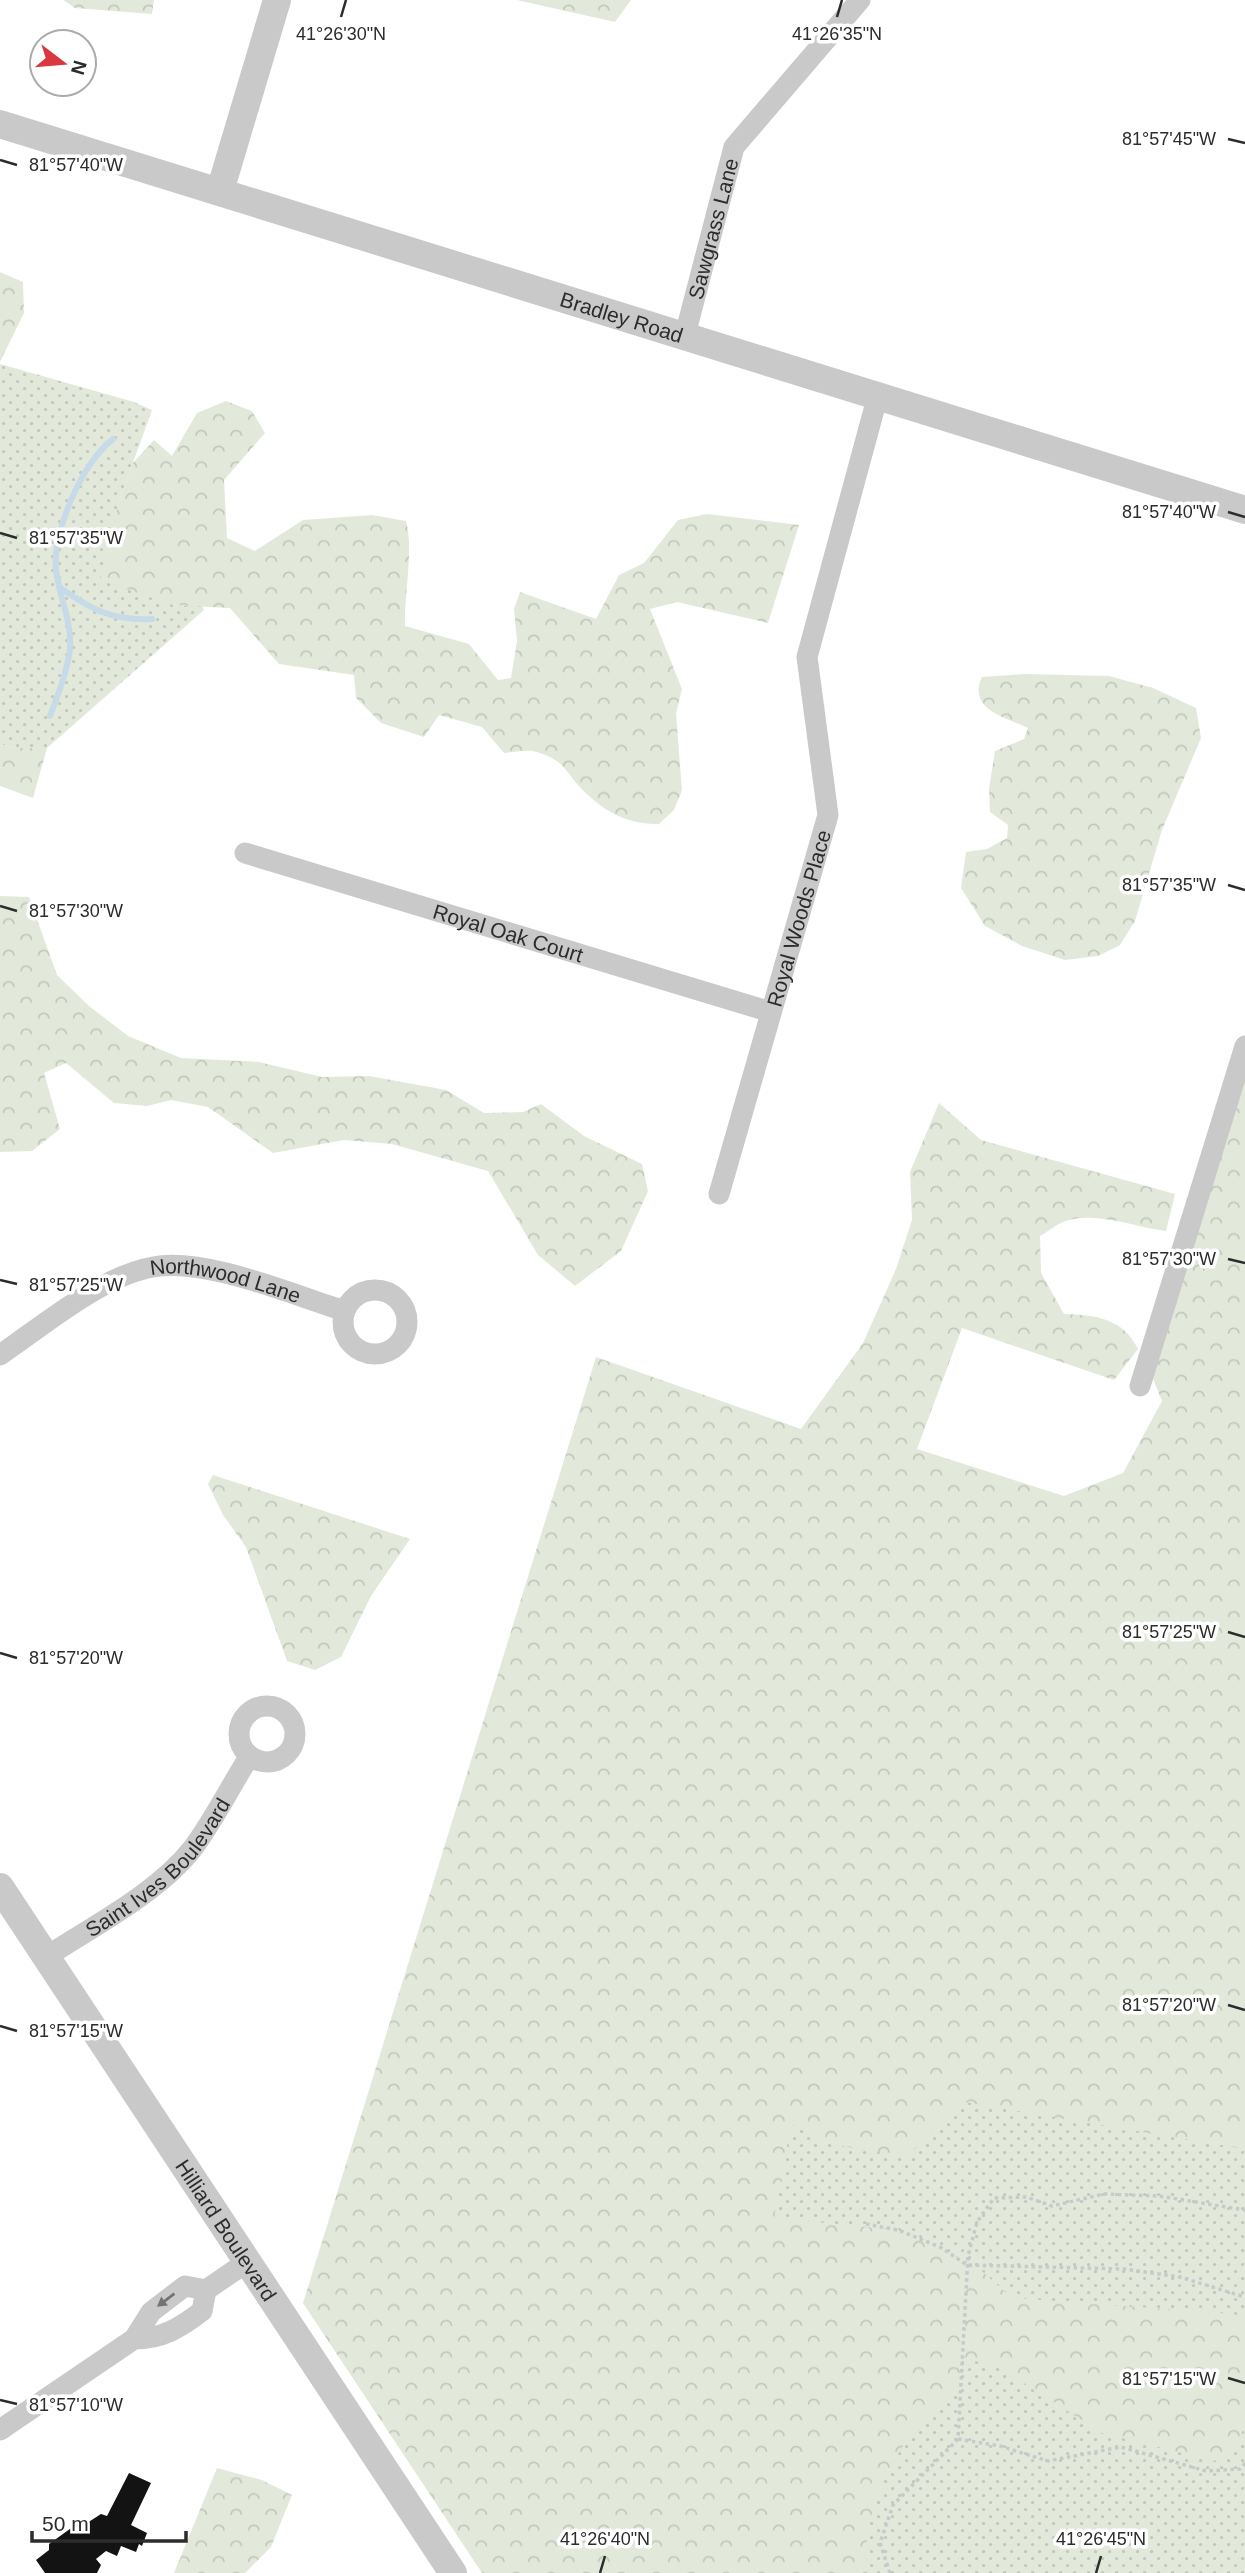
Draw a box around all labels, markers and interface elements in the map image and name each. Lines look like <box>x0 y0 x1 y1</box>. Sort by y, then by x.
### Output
text: 41°26'30"N <box>296 24 386 44</box>
text: 41°26'35"N <box>792 24 882 44</box>
north arrow <box>28 28 98 98</box>
text: N <box>67 58 91 77</box>
text: 81°57'45"W <box>1122 129 1216 149</box>
text: 81°57'40"W <box>29 155 123 175</box>
street label: Sawgrass Lane <box>683 156 742 302</box>
street label: Bradley Road <box>558 287 686 347</box>
text: 81°57'40"W <box>1122 502 1216 522</box>
text: 81°57'35"W <box>29 528 123 548</box>
street label: Royal Woods Place <box>762 827 835 1009</box>
text: 81°57'35"W <box>1122 875 1216 895</box>
street label: Royal Oak Court <box>431 899 586 966</box>
text: 81°57'30"W <box>29 901 123 921</box>
text: 81°57'30"W <box>1122 1249 1216 1269</box>
street label: Northwood Lane <box>148 1254 304 1307</box>
text: 81°57'25"W <box>29 1275 123 1295</box>
text: 81°57'25"W <box>1122 1622 1216 1642</box>
text: 81°57'20"W <box>29 1648 123 1668</box>
street label: Saint Ives Boulevard <box>81 1794 234 1941</box>
text: 81°57'20"W <box>1122 1995 1216 2015</box>
text: 81°57'15"W <box>29 2021 123 2041</box>
street label: Hilliard Boulevard <box>172 2155 281 2305</box>
one-way arrow <box>157 2293 175 2307</box>
text: 81°57'15"W <box>1122 2369 1216 2389</box>
text: 81°57'10"W <box>29 2395 123 2415</box>
scale bar <box>32 2500 186 2544</box>
text: 50 m <box>42 2512 89 2535</box>
text: 41°26'40"N <box>560 2529 650 2549</box>
text: 41°26'45"N <box>1056 2529 1146 2549</box>

